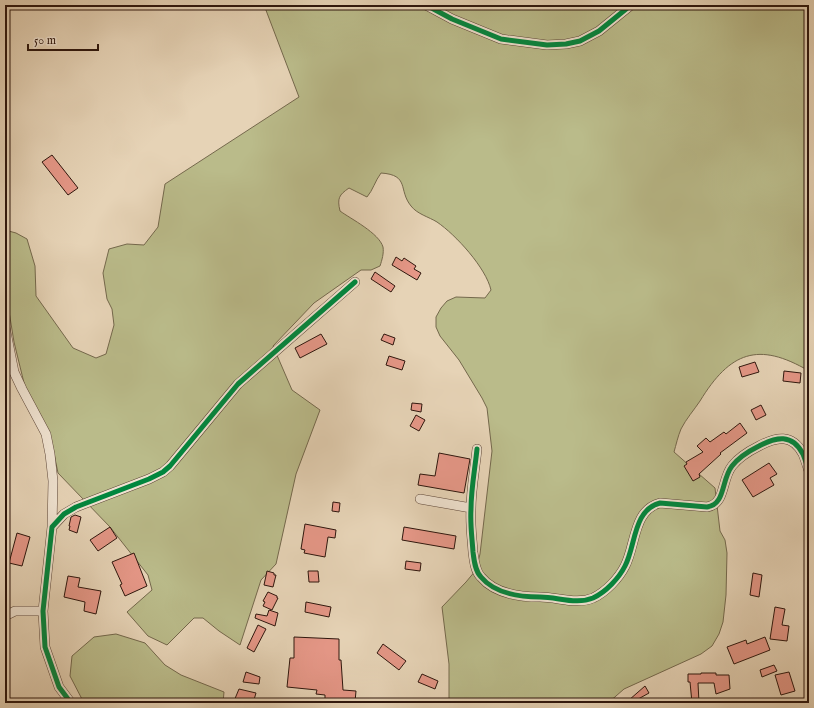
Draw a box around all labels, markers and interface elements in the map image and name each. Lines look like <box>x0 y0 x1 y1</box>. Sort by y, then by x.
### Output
scale bar <box>28 26 98 52</box>
text: 50 m <box>34 33 56 48</box>

